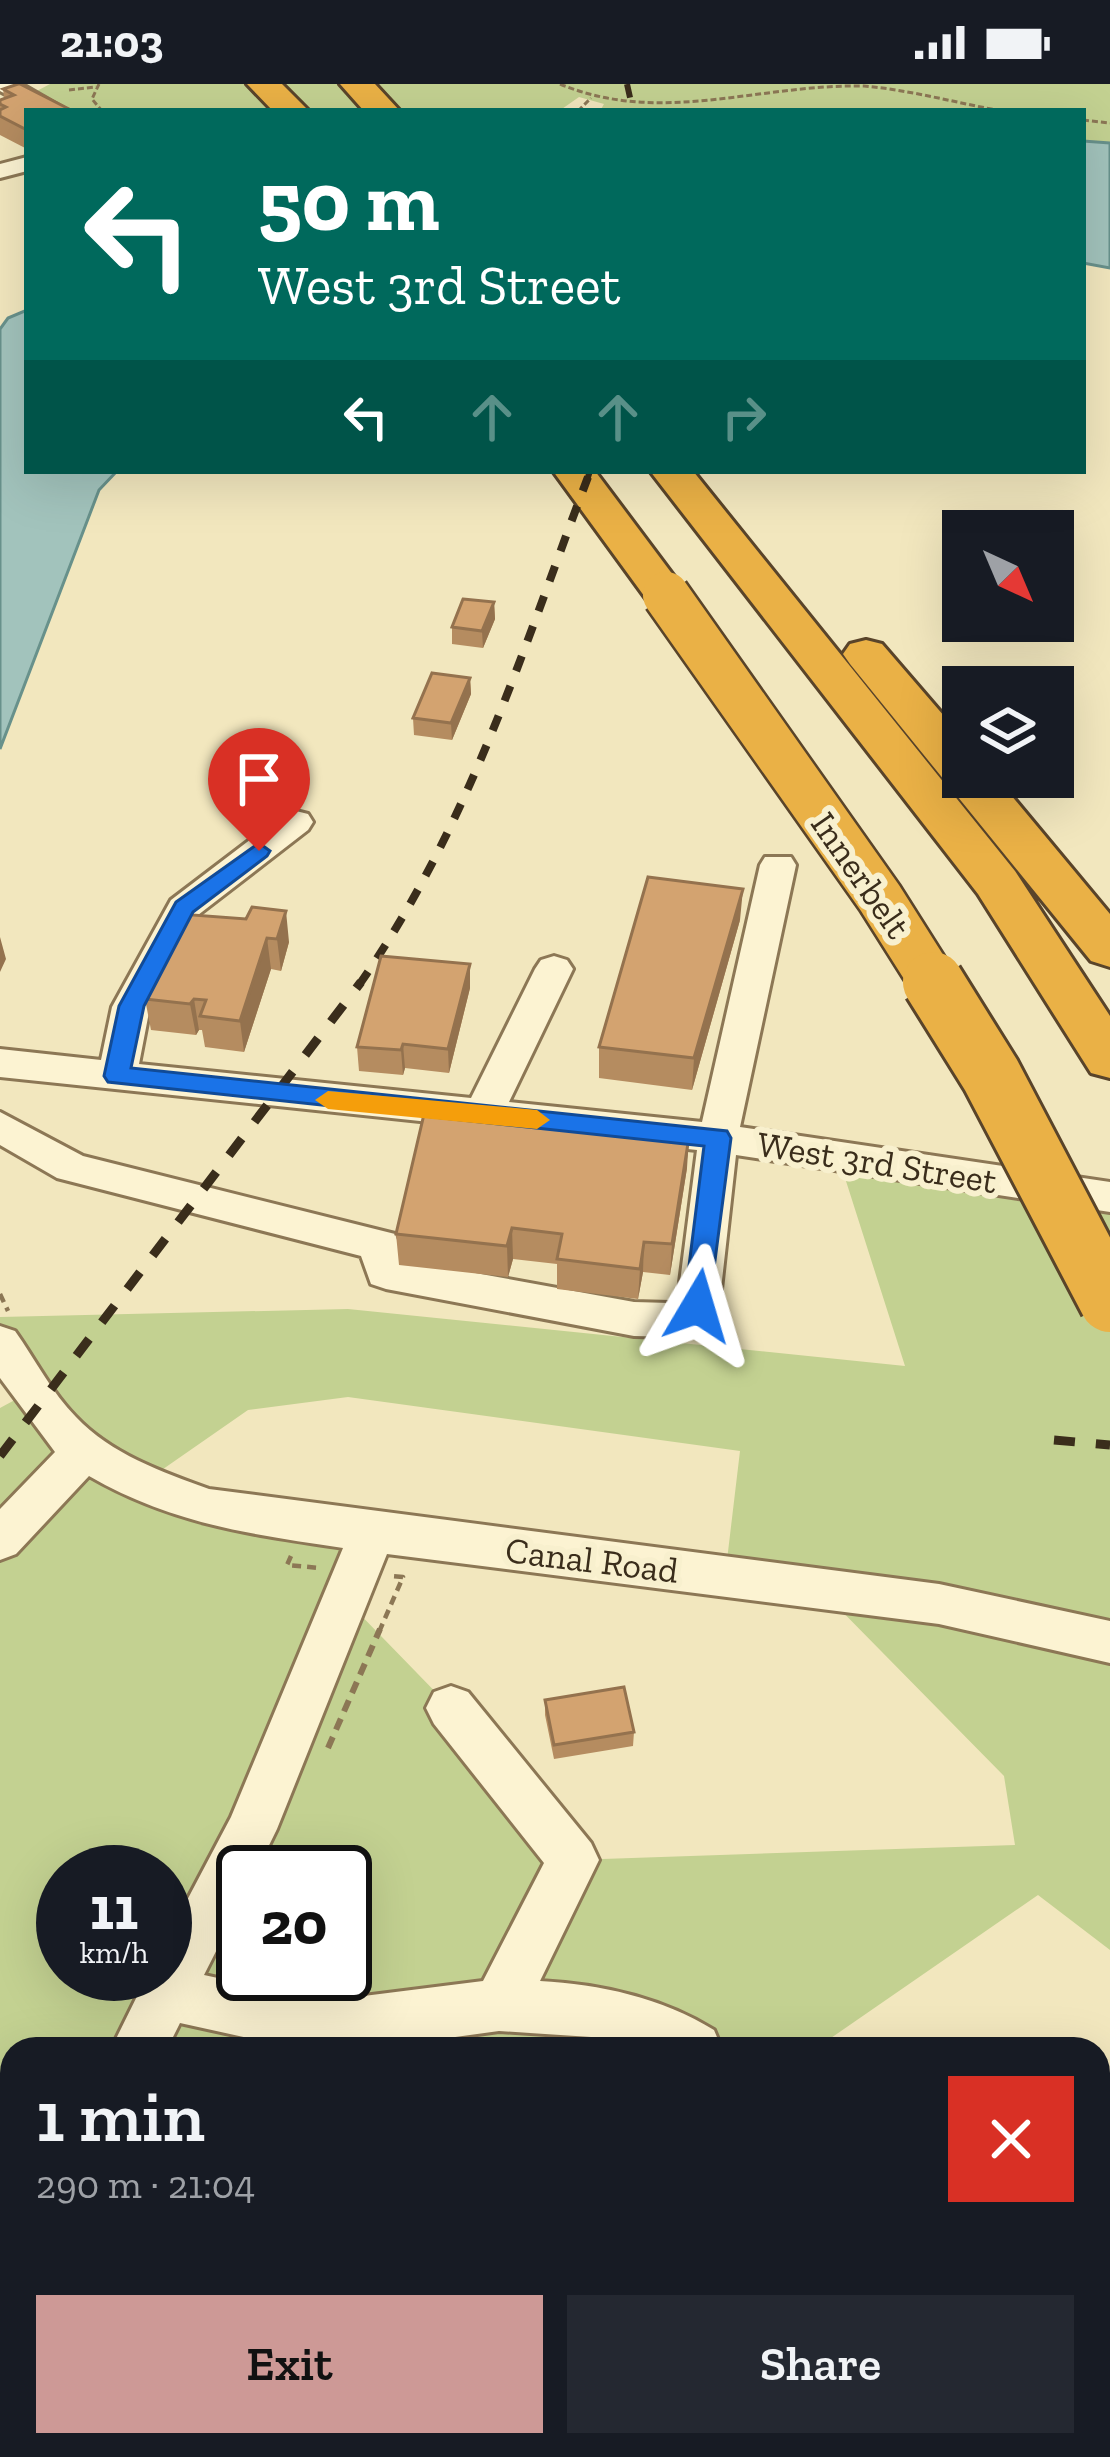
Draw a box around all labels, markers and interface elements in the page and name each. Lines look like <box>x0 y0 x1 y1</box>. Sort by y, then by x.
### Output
text: 21:03 <box>60 15 163 69</box>
text: 50 m <box>258 151 440 252</box>
icon: left <box>60 156 216 312</box>
text: West 3rd Street <box>258 253 621 318</box>
icon: left <box>333 384 399 450</box>
icon: ahead <box>459 384 525 450</box>
icon: ahead <box>585 384 651 450</box>
icon: right <box>711 384 777 450</box>
north arrow <box>942 510 1074 642</box>
map controls <box>942 510 1074 798</box>
button: layers <box>942 666 1074 798</box>
pin <box>208 728 310 851</box>
icon: arrive <box>226 746 292 812</box>
street label: Innerbelt <box>802 804 920 947</box>
street label: West 3rd Street <box>754 1122 1000 1202</box>
position arrow <box>635 1243 761 1369</box>
street label: Canal Road <box>503 1528 681 1592</box>
speed limit sign: 20 <box>216 1845 372 2001</box>
text: 11 <box>90 1872 138 1944</box>
text: km/h <box>80 1935 148 1971</box>
text: 1 min <box>36 2073 205 2159</box>
button: close <box>948 2076 1074 2202</box>
text: 290 m · 21:04 <box>36 2161 255 2208</box>
button: Exit <box>36 2295 543 2433</box>
button: Share <box>567 2295 1074 2433</box>

